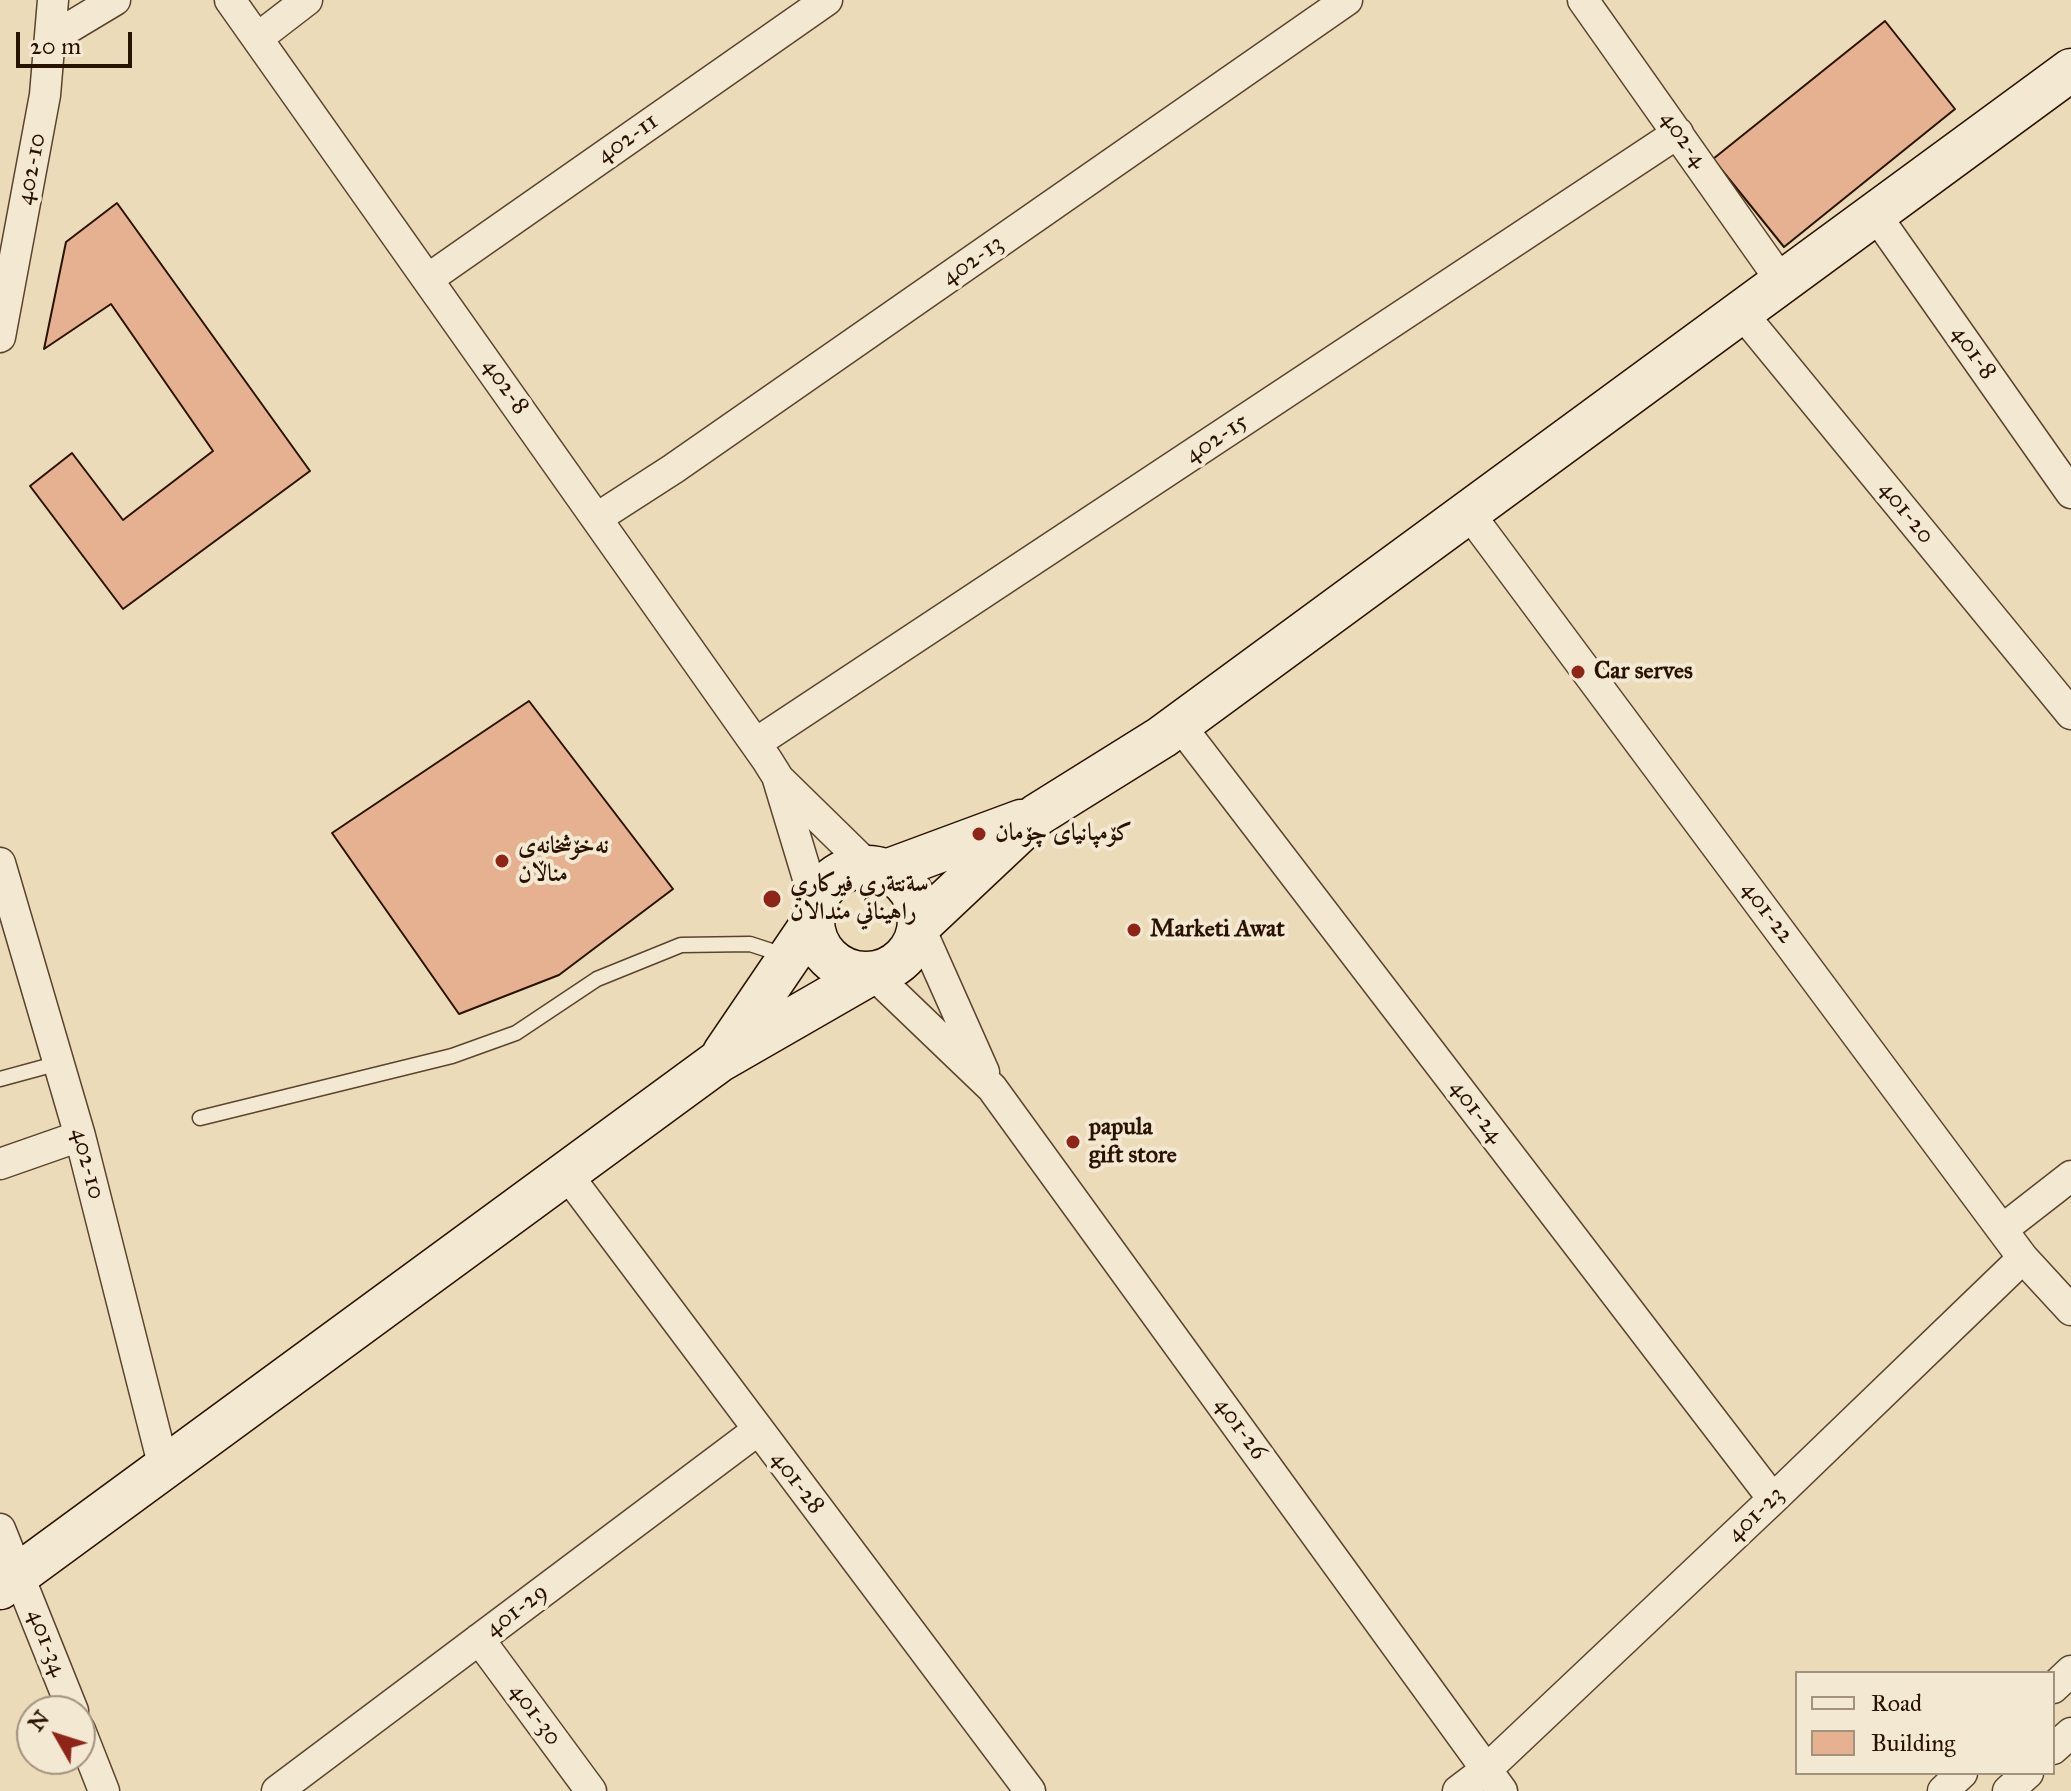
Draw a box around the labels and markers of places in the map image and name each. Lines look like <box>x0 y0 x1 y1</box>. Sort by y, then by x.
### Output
place label: Car serves <box>1594 658 1693 686</box>
marker: Car serves <box>1569 663 1587 681</box>
place label: کۆمپانیای چۆمان <box>995 820 1132 848</box>
marker: کۆمپانیای چۆمان <box>970 825 988 843</box>
place label: نەخۆشخانەی مناڵان <box>518 833 609 889</box>
marker: نەخۆشخانەی مناڵان <box>493 852 511 870</box>
place label: سةنتةري فيركاري راهيناني مندالان <box>790 871 929 927</box>
marker: سةنتةري فيركاري راهيناني مندالان <box>761 888 783 910</box>
place label: Marketi Awat <box>1150 916 1285 944</box>
marker: Marketi Awat <box>1125 921 1143 939</box>
place label: papula gift store <box>1089 1114 1177 1170</box>
marker: papula gift store <box>1064 1133 1082 1151</box>

